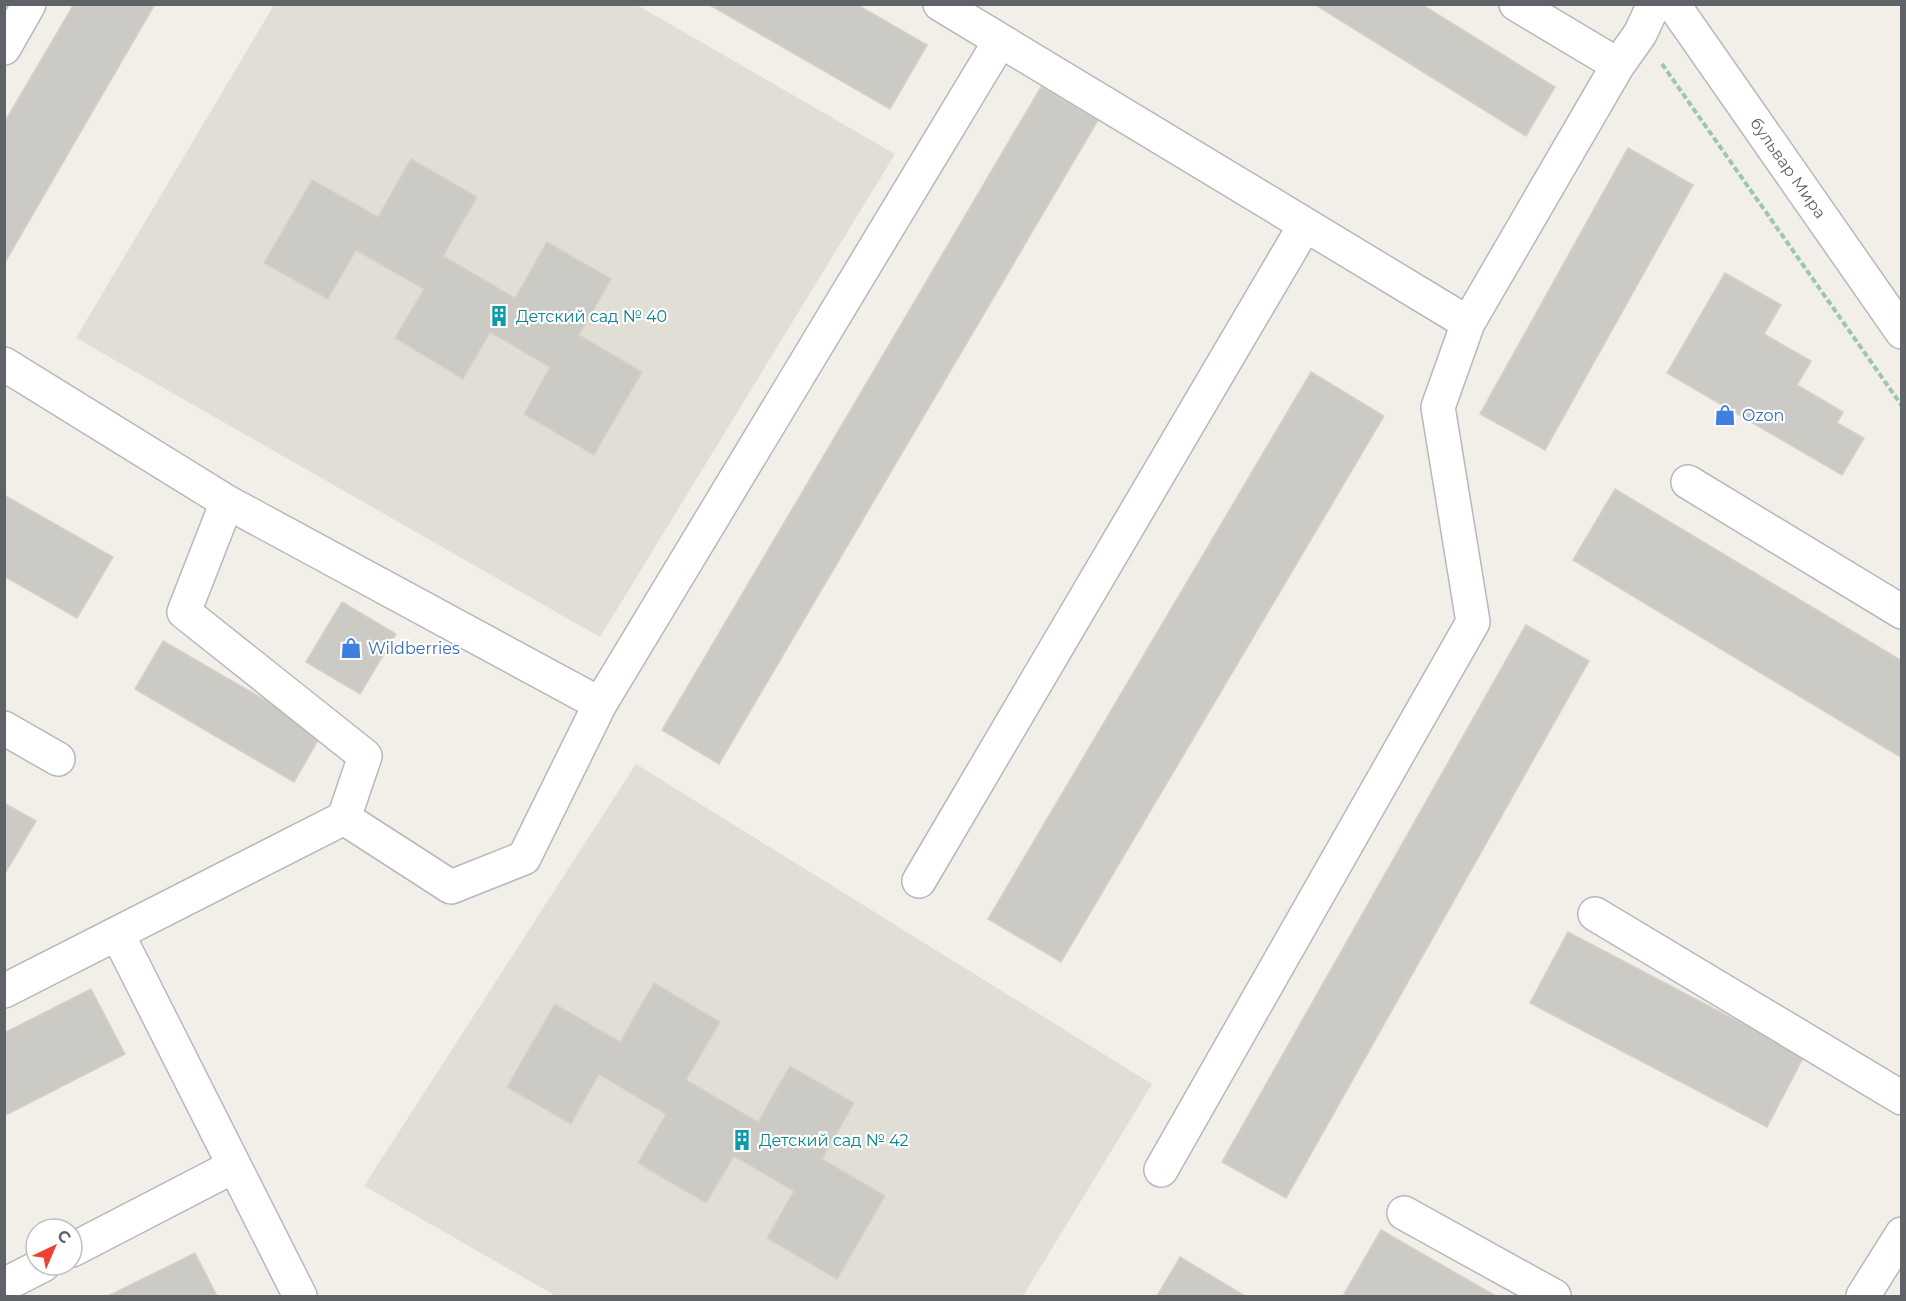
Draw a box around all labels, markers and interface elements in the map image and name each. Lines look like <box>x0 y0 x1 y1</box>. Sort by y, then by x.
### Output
street label: бульвар Мира <box>1746 114 1830 222</box>
building icon: Детский сад № 40 <box>487 304 511 328</box>
place label: Детский сад № 40 <box>516 307 667 326</box>
shop icon: Ozon <box>1713 403 1737 427</box>
place label: Ozon <box>1742 406 1784 425</box>
shop icon: Wildberries <box>339 636 363 660</box>
place label: Wildberries <box>368 639 460 658</box>
building icon: Детский сад № 42 <box>730 1128 754 1152</box>
place label: Детский сад № 42 <box>759 1131 909 1150</box>
north arrow <box>24 1217 84 1277</box>
text: С <box>53 1226 75 1248</box>

